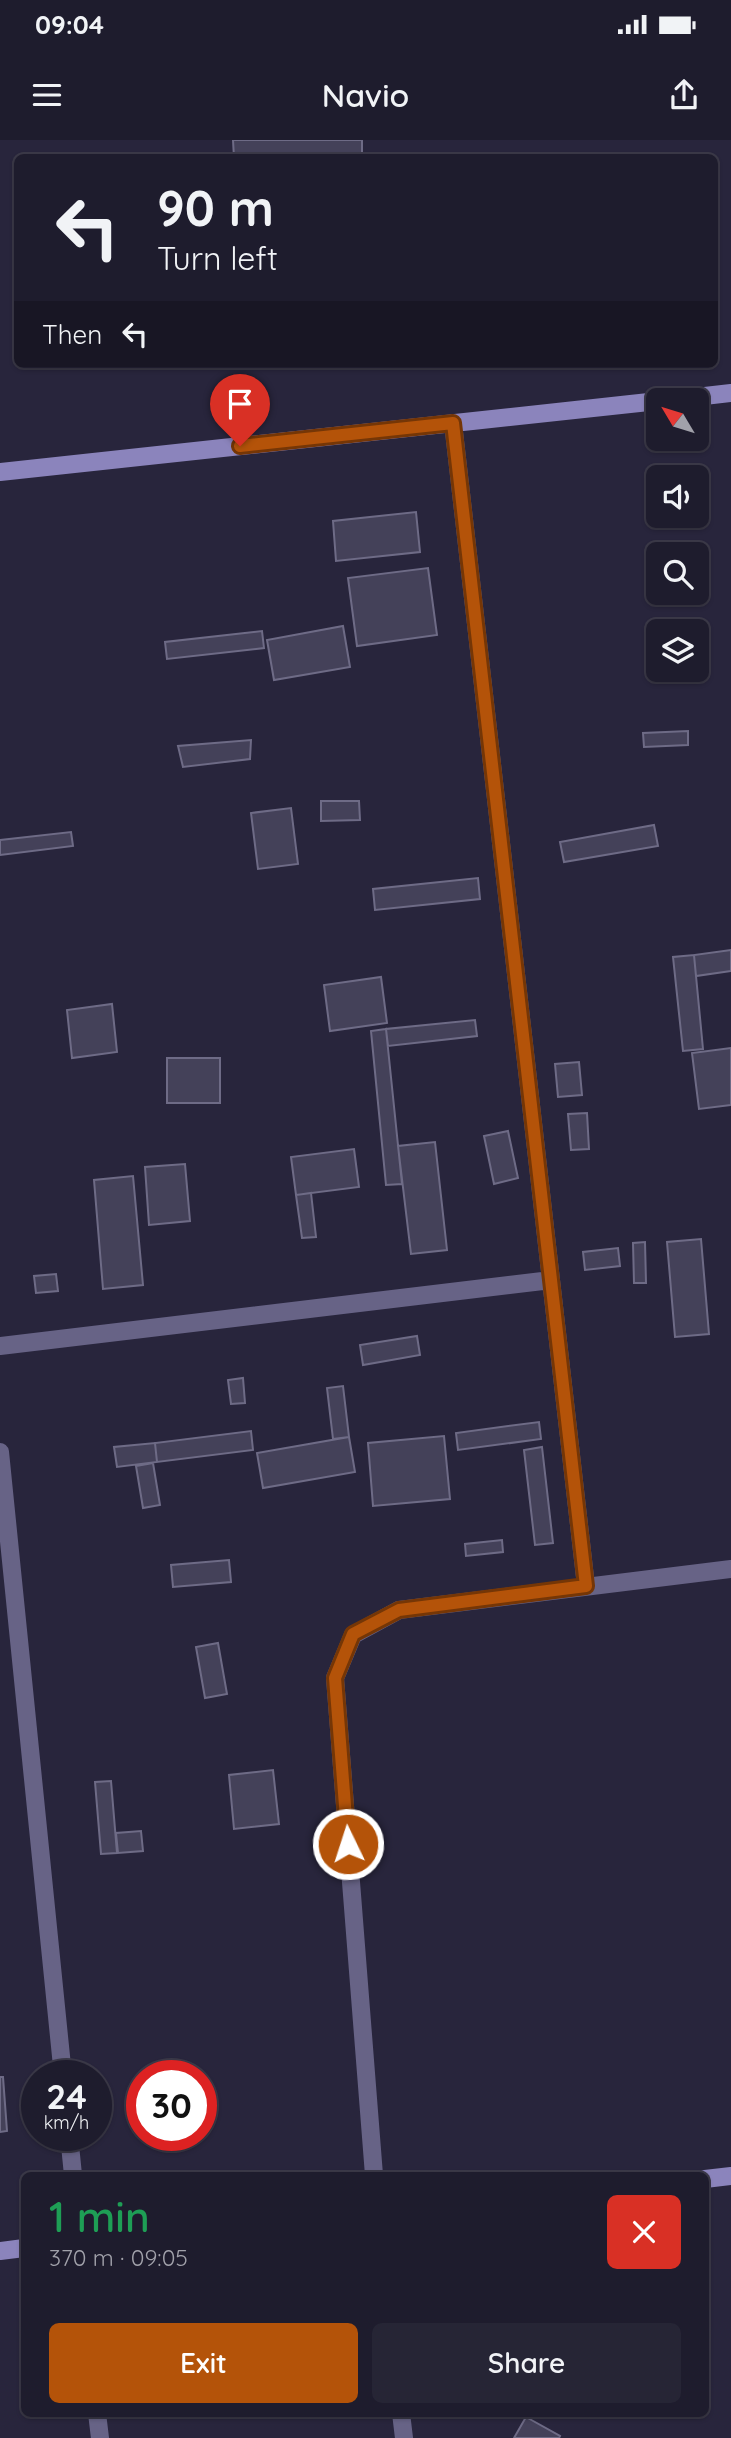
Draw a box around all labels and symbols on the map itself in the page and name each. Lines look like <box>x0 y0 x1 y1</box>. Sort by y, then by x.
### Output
pin <box>210 374 270 446</box>
north arrow <box>646 388 709 452</box>
position arrow <box>311 1807 385 1881</box>
speed limit sign: 30 <box>126 2060 217 2151</box>

